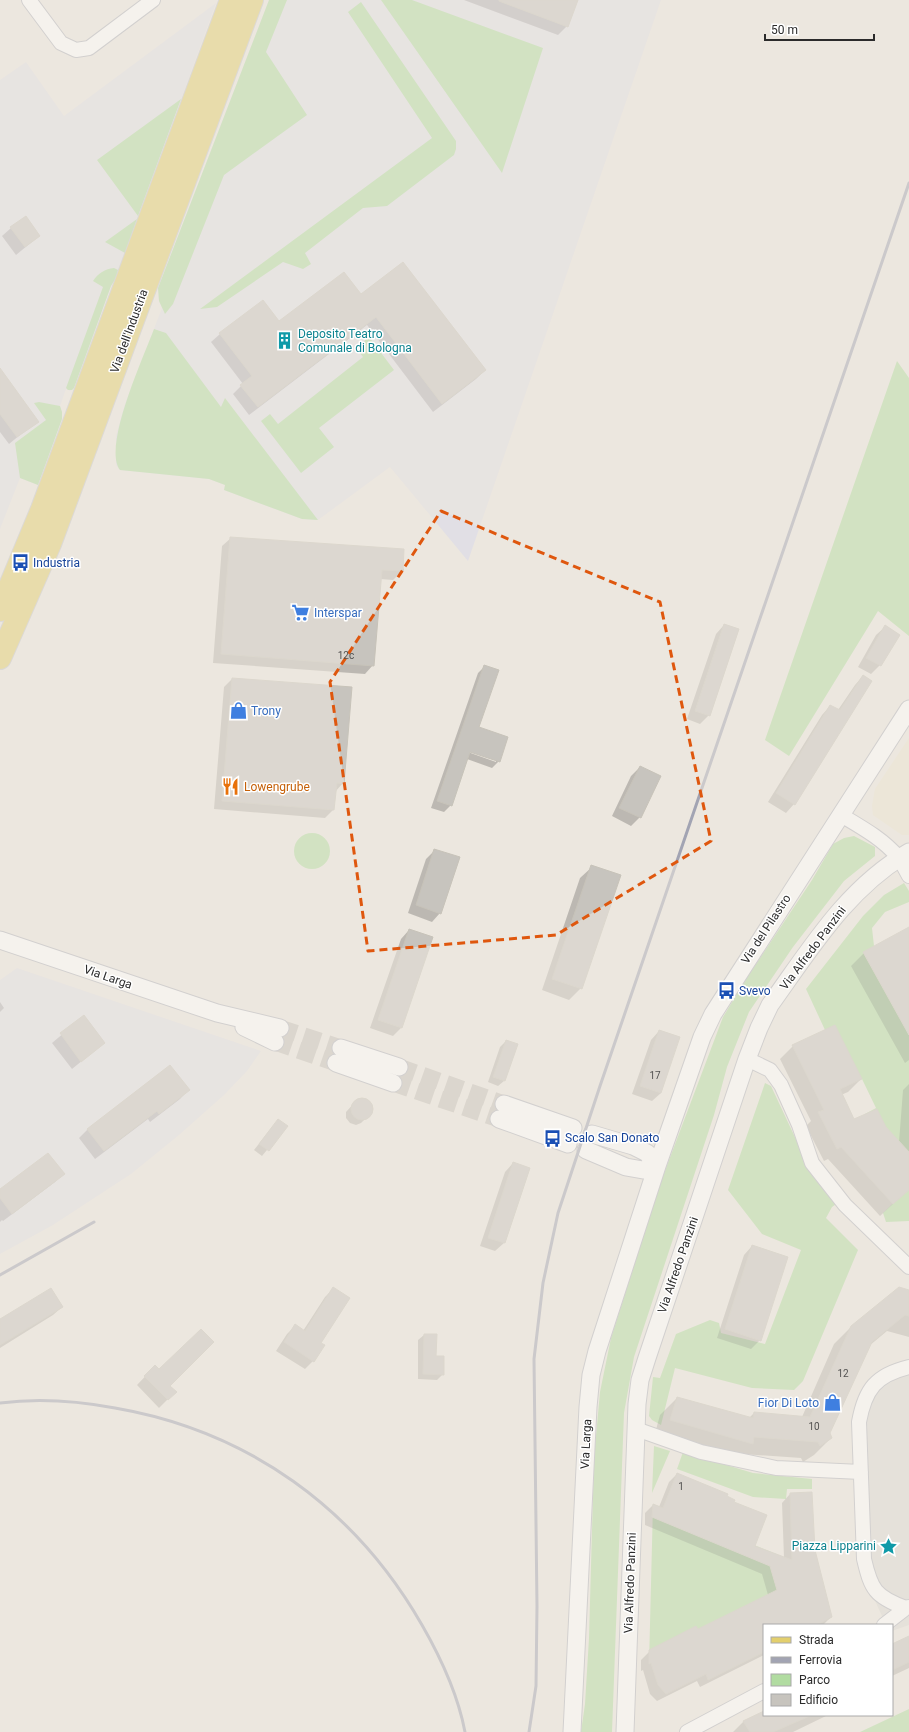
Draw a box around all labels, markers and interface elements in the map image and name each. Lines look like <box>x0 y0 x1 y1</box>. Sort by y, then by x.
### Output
scale bar <box>765 16 874 42</box>
text: 50 m <box>771 23 798 37</box>
street label: Via dell'Industria <box>107 287 151 375</box>
place label: Deposito Teatro Comunale di Bologna <box>298 327 412 355</box>
building icon: Deposito Teatro Comunale di Bologna <box>275 331 295 351</box>
bus stop icon: Industria <box>10 553 30 573</box>
place label: Industria <box>33 556 80 570</box>
supermarket icon: Interspar <box>291 603 311 623</box>
place label: Interspar <box>314 606 362 620</box>
house number: 12c <box>338 650 354 661</box>
shop icon: Trony <box>228 701 248 721</box>
place label: Trony <box>251 704 281 718</box>
restaurant icon: Lowengrube <box>221 777 241 797</box>
place label: Lowengrube <box>244 780 310 794</box>
street label: Via del Pilastro <box>738 892 794 966</box>
street label: Via Alfredo Panzini <box>777 903 849 993</box>
street label: Via Larga <box>82 962 134 992</box>
bus stop icon: Svevo <box>716 981 736 1001</box>
place label: Svevo <box>739 984 771 998</box>
house number: 17 <box>649 1070 661 1081</box>
bus stop icon: Scalo San Donato <box>542 1128 562 1148</box>
place label: Scalo San Donato <box>565 1131 660 1145</box>
street label: Via Alfredo Panzini <box>655 1215 701 1315</box>
house number: 12 <box>837 1368 849 1379</box>
shop icon: Fior Di Loto <box>822 1393 842 1413</box>
place label: Fior Di Loto <box>758 1396 819 1410</box>
street label: Via Larga <box>578 1419 594 1469</box>
house number: 10 <box>808 1421 820 1432</box>
house number: 1 <box>678 1481 684 1492</box>
street label: Via Alfredo Panzini <box>621 1532 639 1634</box>
place icon: Piazza Lipparini <box>879 1536 899 1556</box>
place label: Piazza Lipparini <box>792 1539 876 1553</box>
legend <box>763 1624 893 1716</box>
text: Strada <box>799 1633 834 1647</box>
text: Ferrovia <box>799 1653 842 1667</box>
text: Parco <box>799 1673 830 1687</box>
text: Edificio <box>799 1693 838 1707</box>

